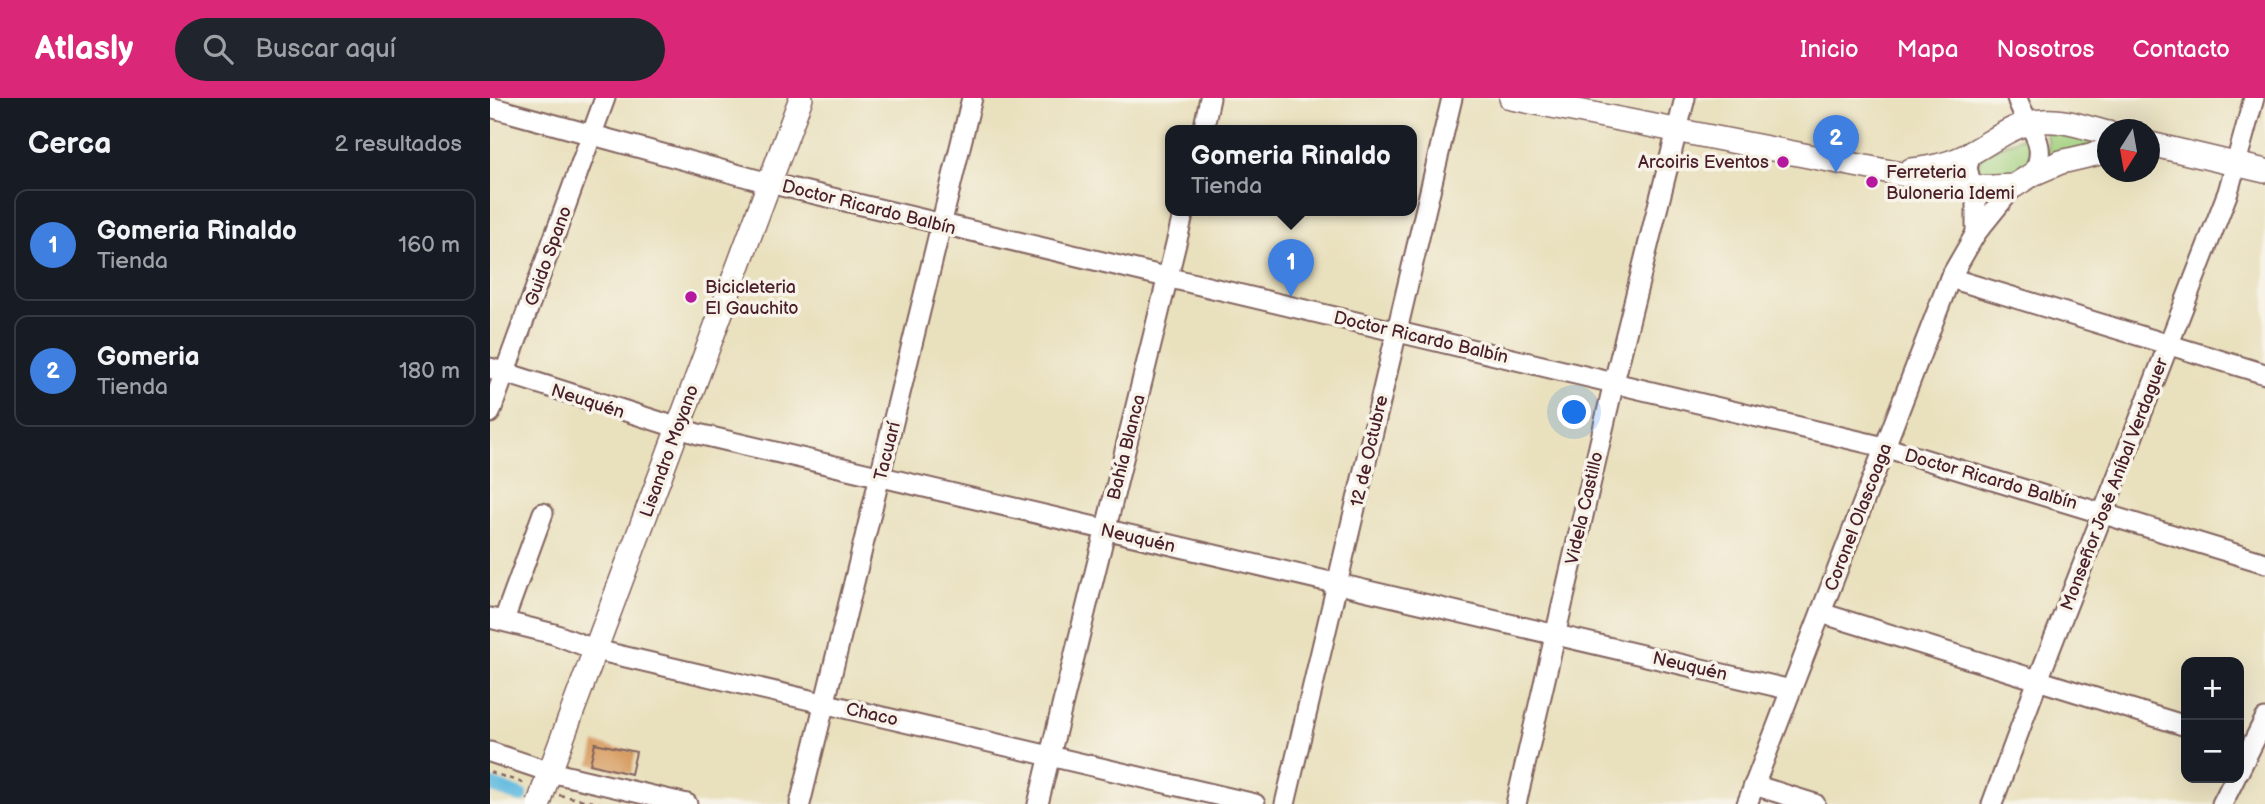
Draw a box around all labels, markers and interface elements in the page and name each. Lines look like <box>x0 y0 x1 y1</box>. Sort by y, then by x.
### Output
search box <box>175 18 665 81</box>
text: Atlasly <box>35 29 133 69</box>
icon: search <box>199 30 237 68</box>
text: Buscar aquí <box>255 34 396 65</box>
text: Inicio <box>1800 35 1859 64</box>
text: Mapa <box>1897 35 1959 64</box>
text: Nosotros <box>1997 35 2094 64</box>
text: Contacto <box>2132 35 2230 64</box>
pin: 2 <box>1813 115 1859 173</box>
north arrow <box>2097 119 2160 182</box>
popup <box>1165 125 1417 216</box>
text: Cerca <box>28 126 111 162</box>
text: 2 resultados <box>334 130 462 158</box>
text: Gomeria Rinaldo <box>1191 141 1391 172</box>
place label: Arcoiris Eventos <box>1638 152 1769 173</box>
marker: Arcoiris Eventos <box>1775 154 1791 170</box>
place label: Ferreteria Buloneria Idemi <box>1886 162 2015 204</box>
text: Tienda <box>1191 172 1262 200</box>
marker: Ferreteria Buloneria Idemi <box>1864 174 1880 190</box>
street label: Doctor Ricardo Balbín <box>780 176 958 239</box>
street label: Guido Spano <box>521 203 576 309</box>
text: Gomeria Rinaldo <box>97 216 297 247</box>
text: 1 <box>48 231 58 259</box>
text: 160 m <box>398 231 460 259</box>
pin: 1 <box>1268 239 1314 297</box>
text: Tienda <box>97 247 168 275</box>
place label: Bicicleteria El Gauchito <box>705 277 798 319</box>
marker: Bicicleteria El Gauchito <box>683 289 699 305</box>
street label: Doctor Ricardo Balbín <box>1331 307 1510 368</box>
text: Gomeria <box>97 342 200 373</box>
street label: Monseñor José Aníbal Verdaguer <box>2056 354 2173 613</box>
text: 2 <box>46 357 60 385</box>
text: 180 m <box>399 357 460 385</box>
text: Tienda <box>97 373 168 401</box>
street label: Neuquén <box>549 380 627 423</box>
street label: Lisandro Moyano <box>636 382 703 520</box>
street label: Bahía Blanca <box>1103 392 1150 502</box>
street label: 12 de Octubre <box>1346 393 1393 509</box>
your location <box>1557 395 1591 429</box>
street label: Tacuarí <box>870 419 905 483</box>
street label: Coronel Olascoaga <box>1821 440 1896 594</box>
street label: Doctor Ricardo Balbín <box>1902 445 2080 514</box>
street label: Videla Castillo <box>1561 450 1608 567</box>
street label: Neuquén <box>1099 520 1177 557</box>
street label: Neuquén <box>1651 648 1729 685</box>
map controls <box>2181 657 2244 783</box>
button: + <box>2181 657 2244 720</box>
street label: Chaco <box>844 698 900 731</box>
button: − <box>2181 720 2244 783</box>

